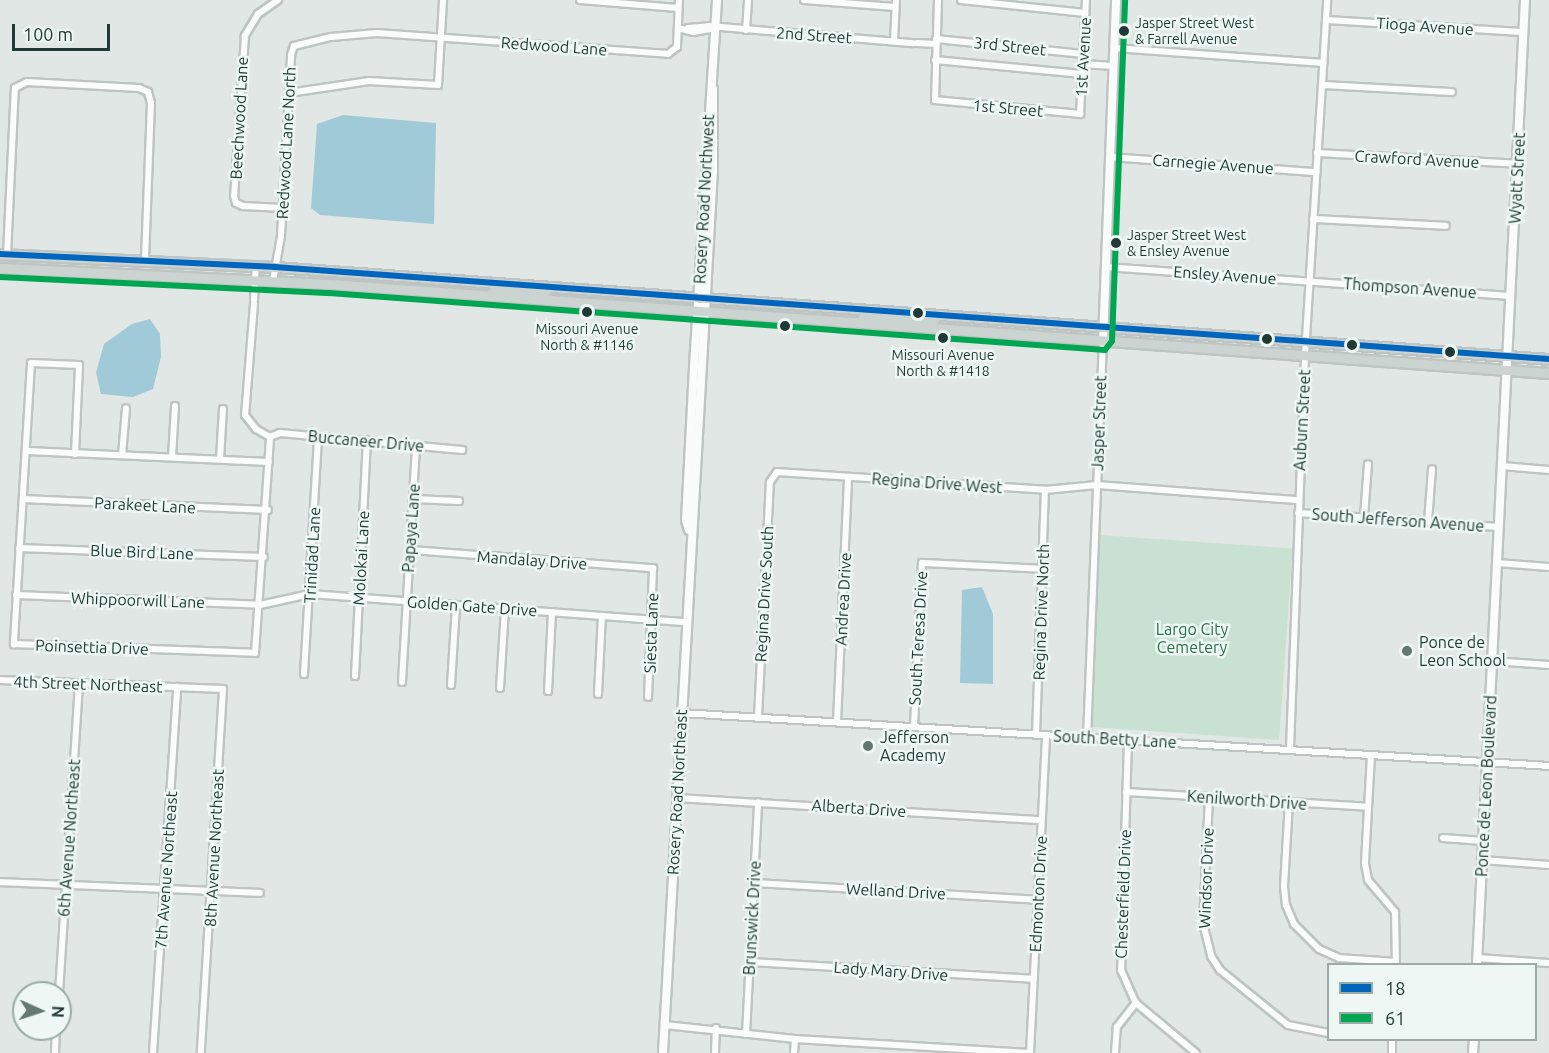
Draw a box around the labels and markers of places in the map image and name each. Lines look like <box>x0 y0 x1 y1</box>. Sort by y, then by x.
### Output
place label: Jasper Street West & Farrell Avenue <box>1135 15 1254 48</box>
marker: Jasper Street West & Farrell Avenue <box>1118 25 1130 37</box>
place label: Jasper Street West & Ensley Avenue <box>1127 227 1246 260</box>
marker: Jasper Street West & Ensley Avenue <box>1110 237 1122 249</box>
marker: Missouri Avenue North & #1146 <box>581 306 593 318</box>
unlabelled marker <box>912 307 924 319</box>
unlabelled marker <box>779 320 791 332</box>
place label: Missouri Avenue North & #1146 <box>536 321 638 354</box>
marker: Missouri Avenue North & #1418 <box>937 332 949 344</box>
unlabelled marker <box>1261 333 1273 345</box>
unlabelled marker <box>1346 339 1358 351</box>
unlabelled marker <box>1444 346 1456 358</box>
place label: Missouri Avenue North & #1418 <box>892 347 994 380</box>
place label: Ponce de Leon School <box>1419 632 1506 670</box>
marker: Ponce de Leon School <box>1400 644 1414 658</box>
place label: Jefferson Academy <box>880 727 949 765</box>
marker: Jefferson Academy <box>861 739 875 753</box>

